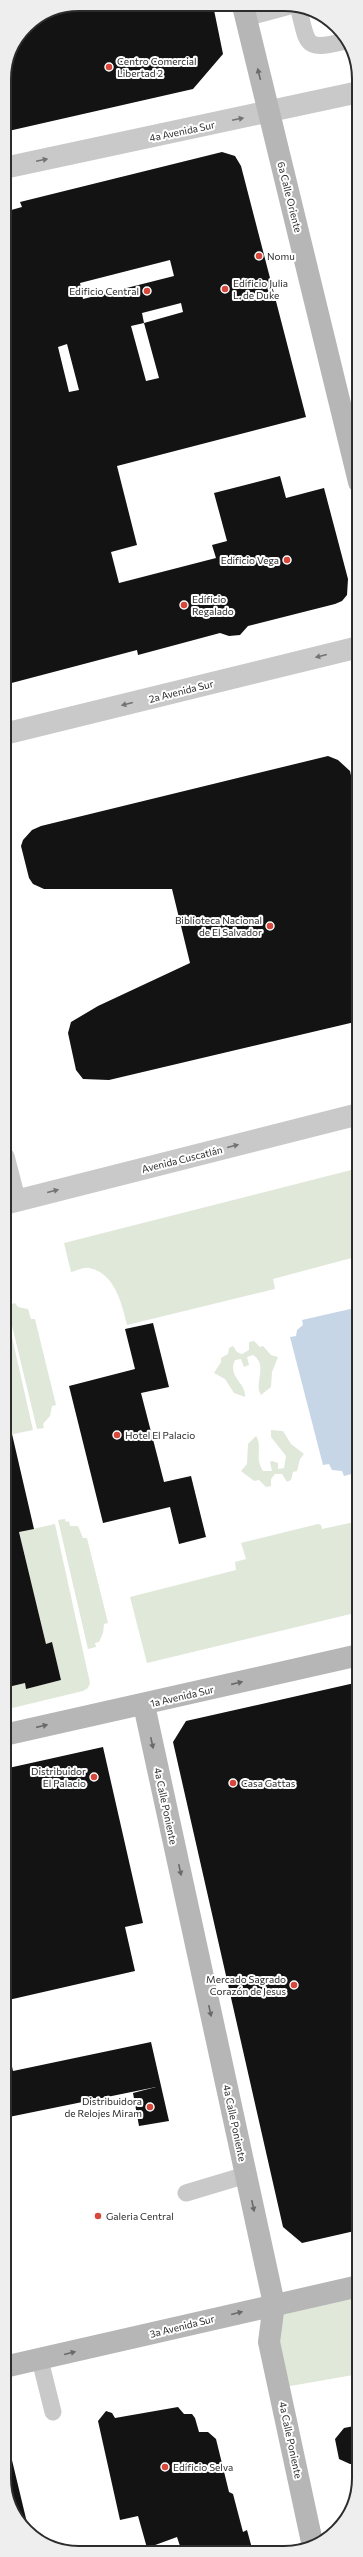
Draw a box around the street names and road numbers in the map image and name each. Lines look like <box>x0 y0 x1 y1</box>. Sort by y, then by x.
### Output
street label: 4a Avenida Sur <box>148 118 216 144</box>
street label: 6a Calle Oriente <box>275 160 305 234</box>
street label: 2a Avenida Sur <box>147 677 215 705</box>
street label: Avenida Cuscatlán <box>140 1143 224 1175</box>
street label: 1a Avenida Sur <box>149 1683 215 1709</box>
street label: 4a Calle Poniente <box>152 1767 180 1845</box>
street label: 4a Calle Poniente <box>221 2084 249 2162</box>
street label: 3a Avenida Sur <box>148 2312 216 2340</box>
street label: 4a Calle Poniente <box>277 2401 305 2479</box>

